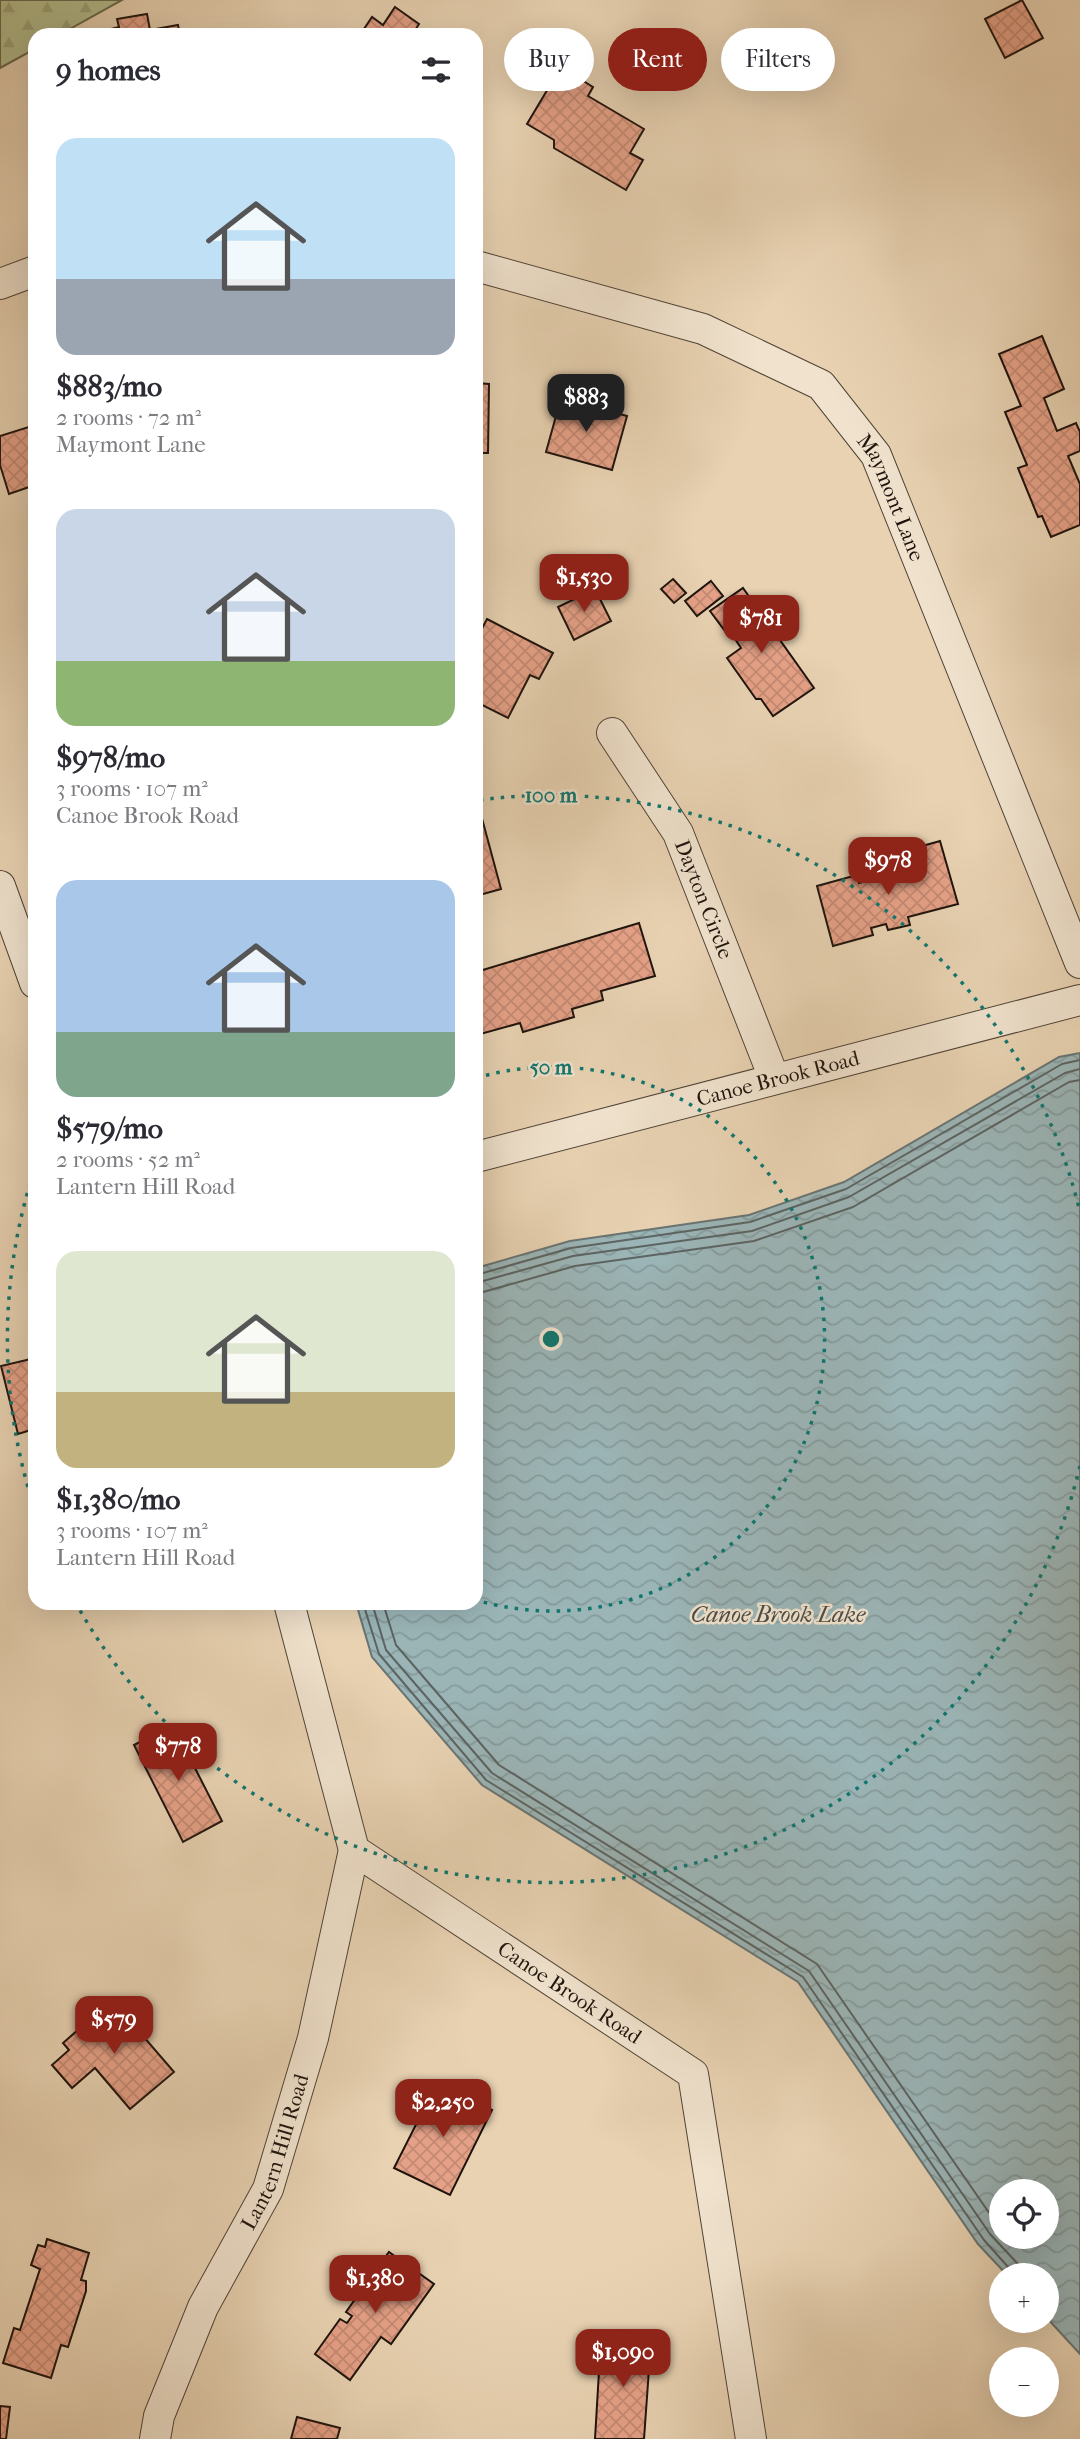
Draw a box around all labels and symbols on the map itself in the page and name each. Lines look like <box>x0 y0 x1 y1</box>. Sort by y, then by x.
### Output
pin: $883 <box>545 374 627 434</box>
street label: Maymont Lane <box>852 429 929 564</box>
pin: $1,530 <box>527 554 641 614</box>
pin: $781 <box>720 596 802 655</box>
text: 100 m <box>525 783 578 807</box>
street label: Dayton Circle <box>670 836 738 962</box>
pin: $978 <box>847 838 929 897</box>
street label: Canoe Brook Road <box>694 1046 862 1111</box>
text: 50 m <box>530 1055 573 1079</box>
centre of rings <box>539 1327 563 1351</box>
water label: Canoe Brook Lake <box>691 1601 866 1628</box>
pin: $778 <box>137 1724 219 1783</box>
street label: Canoe Brook Road <box>493 1936 647 2049</box>
pin: $579 <box>73 1996 155 2056</box>
street label: Lantern Hill Road <box>236 2071 314 2234</box>
pin: $2,250 <box>386 2080 500 2139</box>
pin: $1,380 <box>318 2256 432 2315</box>
pin: $1,090 <box>566 2330 680 2389</box>

